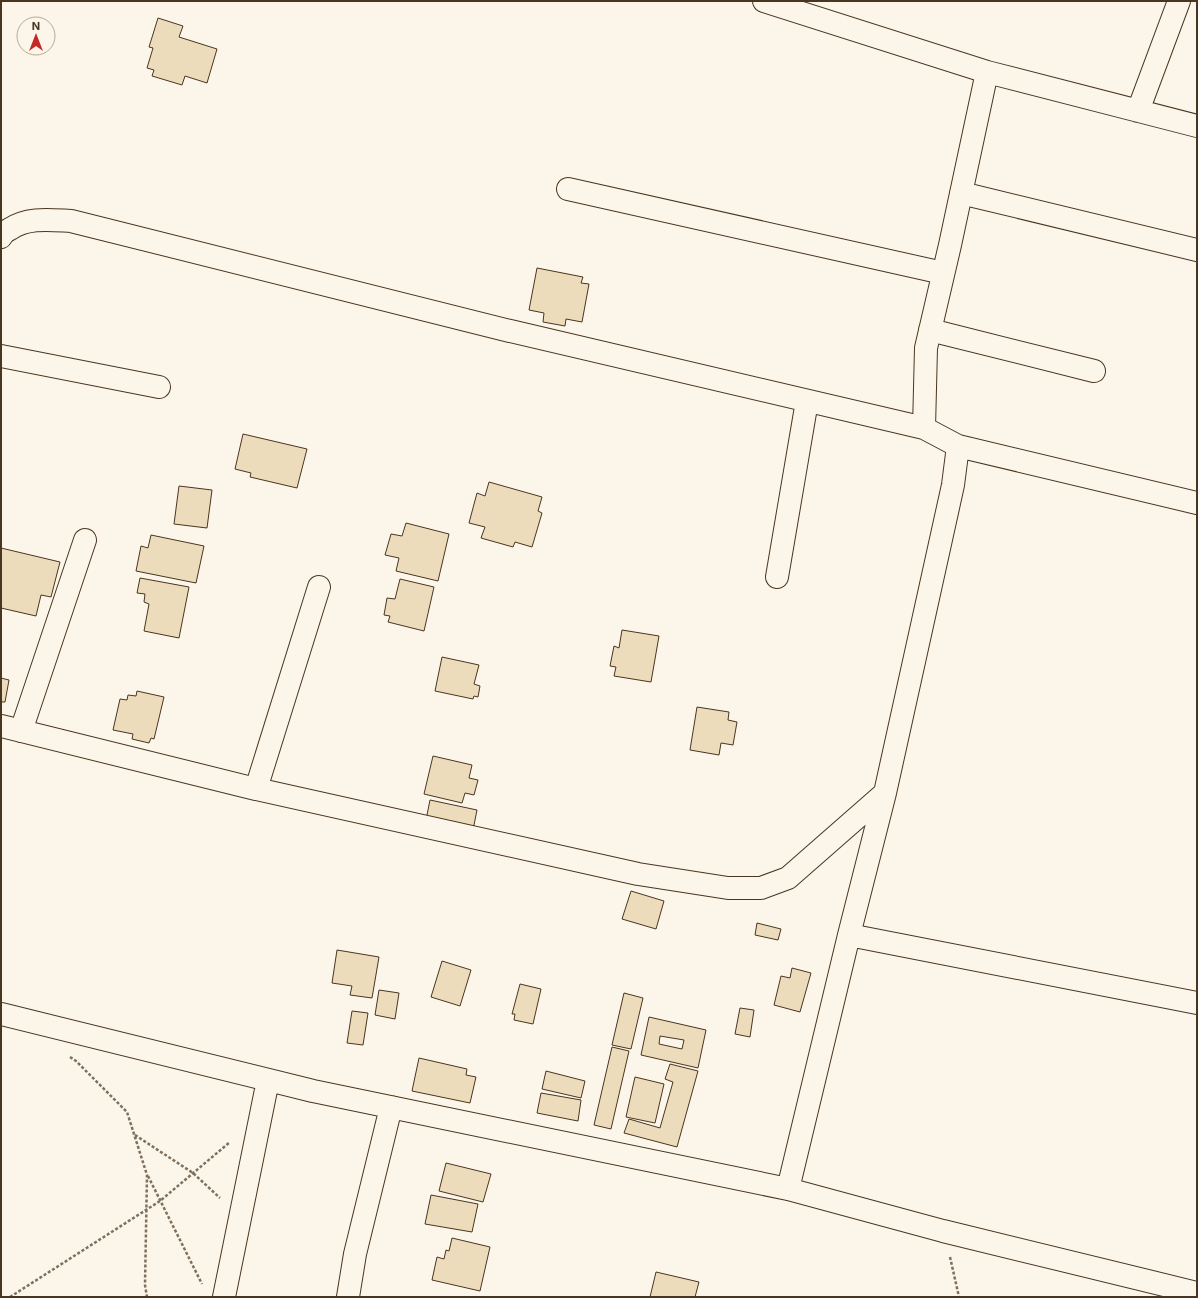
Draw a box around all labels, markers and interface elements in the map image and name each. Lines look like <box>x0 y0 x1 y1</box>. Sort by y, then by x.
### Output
north arrow <box>16 16 56 56</box>
text: N <box>32 19 40 33</box>

